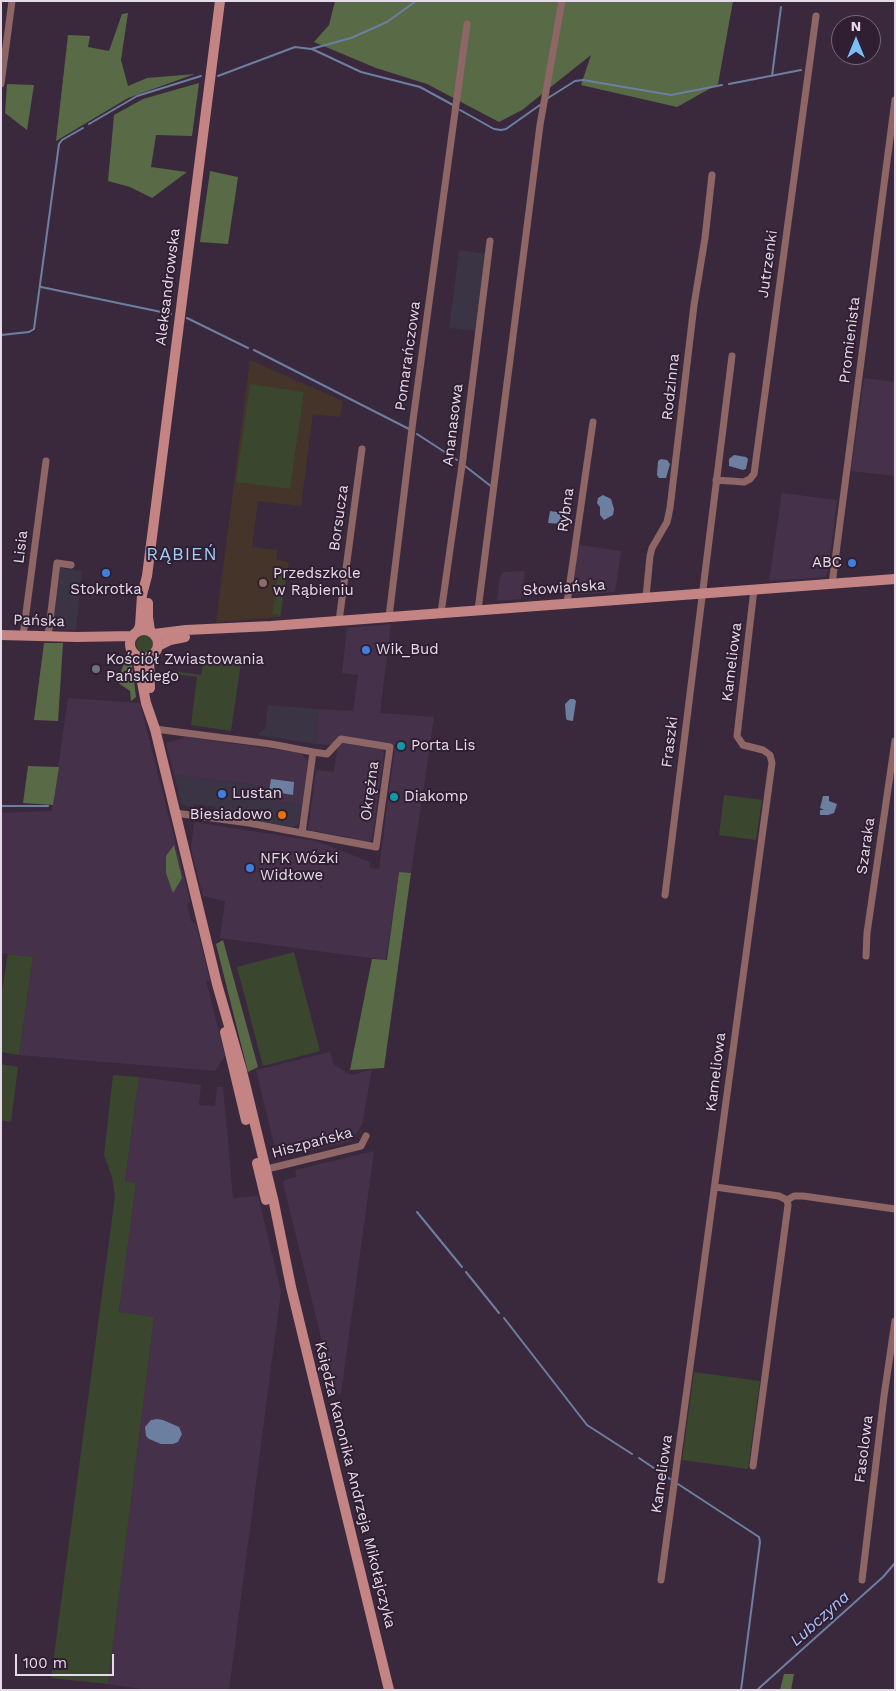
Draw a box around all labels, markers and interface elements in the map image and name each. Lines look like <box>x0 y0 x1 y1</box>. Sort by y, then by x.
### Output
north arrow <box>831 15 881 65</box>
text: N <box>851 18 861 34</box>
street label: Aleksandrowska <box>152 227 184 347</box>
street label: Jutrzenki <box>754 229 782 299</box>
street label: Promienista <box>836 296 864 384</box>
street label: Pomarańczowa <box>391 300 425 412</box>
street label: Rodzinna <box>659 353 683 421</box>
street label: Ananasowa <box>439 383 467 467</box>
street label: Borsucza <box>325 484 353 552</box>
street label: Rybna <box>554 487 578 533</box>
street label: Lisia <box>10 529 32 565</box>
district label: RĄBIEŃ <box>145 544 219 566</box>
place label: ABC <box>812 554 842 572</box>
marker: ABC <box>846 557 858 569</box>
place label: Przedszkole w Rąbieniu <box>273 565 361 600</box>
marker: Stokrotka <box>100 567 112 579</box>
street label: Słowiańska <box>522 576 606 600</box>
marker: Przedszkole w Rąbieniu <box>257 577 269 589</box>
place label: Stokrotka <box>70 581 142 599</box>
street label: Pańska <box>13 611 65 631</box>
street label: Kameliowa <box>718 622 746 702</box>
place label: Wik_Bud <box>376 641 439 659</box>
marker: Wik_Bud <box>360 644 372 656</box>
place label: Kościół Zwiastowania Pańskiego <box>106 651 264 686</box>
marker: Kościół Zwiastowania Pańskiego <box>90 663 102 675</box>
street label: Fraszki <box>658 715 682 769</box>
place label: Porta Lis <box>411 737 475 755</box>
marker: Porta Lis <box>395 740 407 752</box>
street label: Okrężna <box>357 760 383 822</box>
place label: Lustan <box>232 785 282 803</box>
marker: Lustan <box>216 788 228 800</box>
place label: Diakomp <box>404 788 468 806</box>
marker: Diakomp <box>388 791 400 803</box>
place label: Biesiadowo <box>190 806 272 824</box>
marker: Biesiadowo <box>276 809 288 821</box>
street label: Szaraka <box>853 816 879 876</box>
place label: NFK Wózki Widłowe <box>260 850 338 885</box>
marker: NFK Wózki Widłowe <box>244 862 256 874</box>
street label: Kameliowa <box>702 1032 730 1112</box>
street label: Hiszpańska <box>270 1124 354 1162</box>
street label: Księdza Kanonika Andrzeja Mikołajczyka <box>311 1340 399 1630</box>
street label: Fasolowa <box>851 1414 877 1484</box>
street label: Kameliowa <box>648 1433 676 1515</box>
water label: Lubczyna <box>786 1587 854 1651</box>
scale bar <box>18 1644 116 1676</box>
text: 100 m <box>23 1654 67 1672</box>

